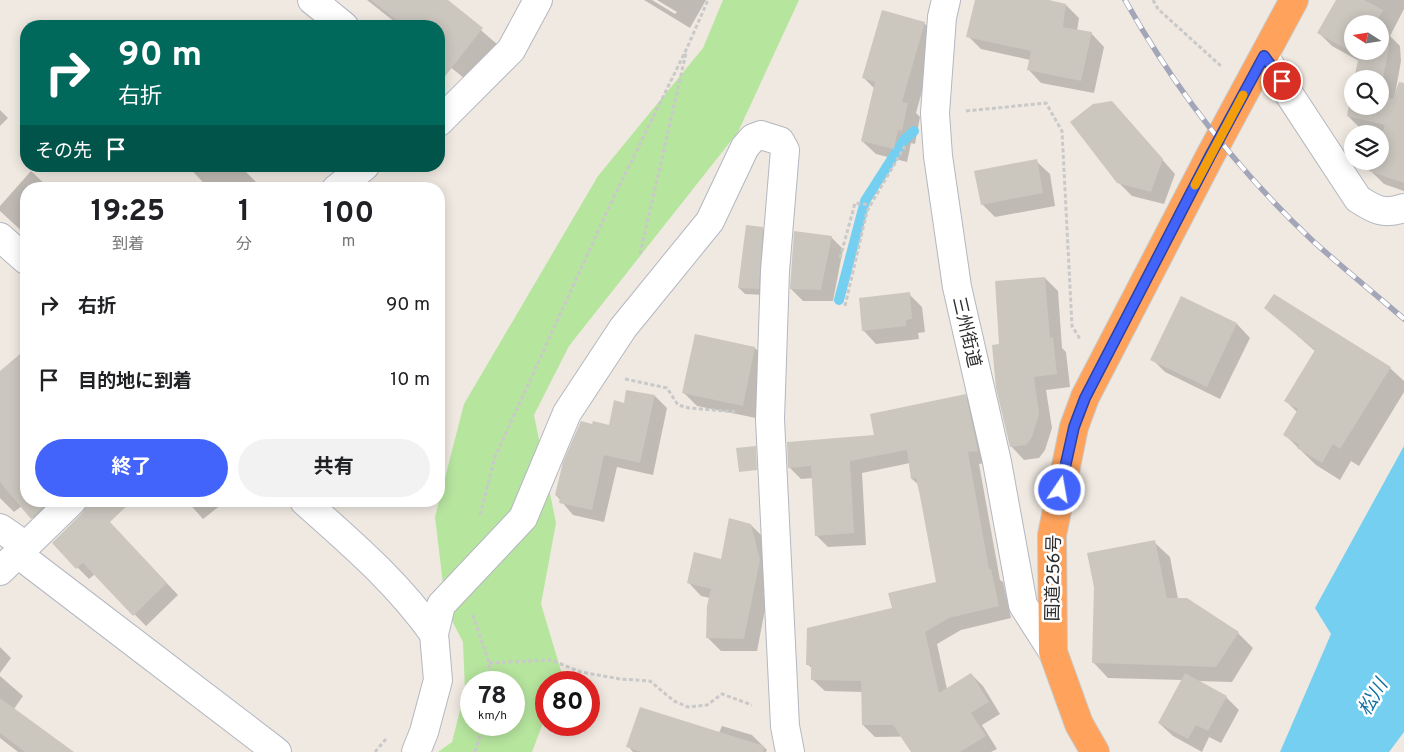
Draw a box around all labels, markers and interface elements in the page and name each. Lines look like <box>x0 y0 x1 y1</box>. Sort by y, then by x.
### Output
north arrow <box>1344 15 1389 60</box>
map controls <box>1344 15 1389 170</box>
text: 90 m <box>118 34 202 78</box>
icon: right <box>35 40 100 105</box>
pin <box>1261 60 1303 102</box>
icon: arrive <box>1268 67 1296 95</box>
button: search <box>1344 70 1389 115</box>
text: 右折 <box>118 84 162 111</box>
button: layers <box>1344 125 1389 170</box>
icon: arrive <box>102 135 130 163</box>
text: その先 <box>35 140 92 164</box>
text: 19:25 <box>91 194 165 231</box>
text: 1 <box>238 194 250 231</box>
text: 100 <box>323 196 374 233</box>
text: m <box>342 232 355 252</box>
text: 到着 <box>112 235 144 255</box>
text: 分 <box>236 235 252 255</box>
icon: right <box>35 291 63 319</box>
text: 90 m <box>386 293 430 317</box>
text: 右折 <box>78 295 116 319</box>
street label: 三州街道 <box>946 295 985 370</box>
icon: arrive <box>35 366 63 394</box>
text: 10 m <box>390 368 430 392</box>
text: 目的地に到着 <box>78 370 192 394</box>
button: 終了 <box>35 439 228 497</box>
button: 共有 <box>238 439 430 497</box>
position arrow <box>1033 463 1085 515</box>
street label: 国道256号 <box>1042 534 1067 622</box>
speed limit sign: 80 <box>535 671 600 736</box>
water label: 松川 <box>1354 674 1395 721</box>
text: 78 <box>478 681 507 713</box>
text: km/h <box>478 708 507 724</box>

